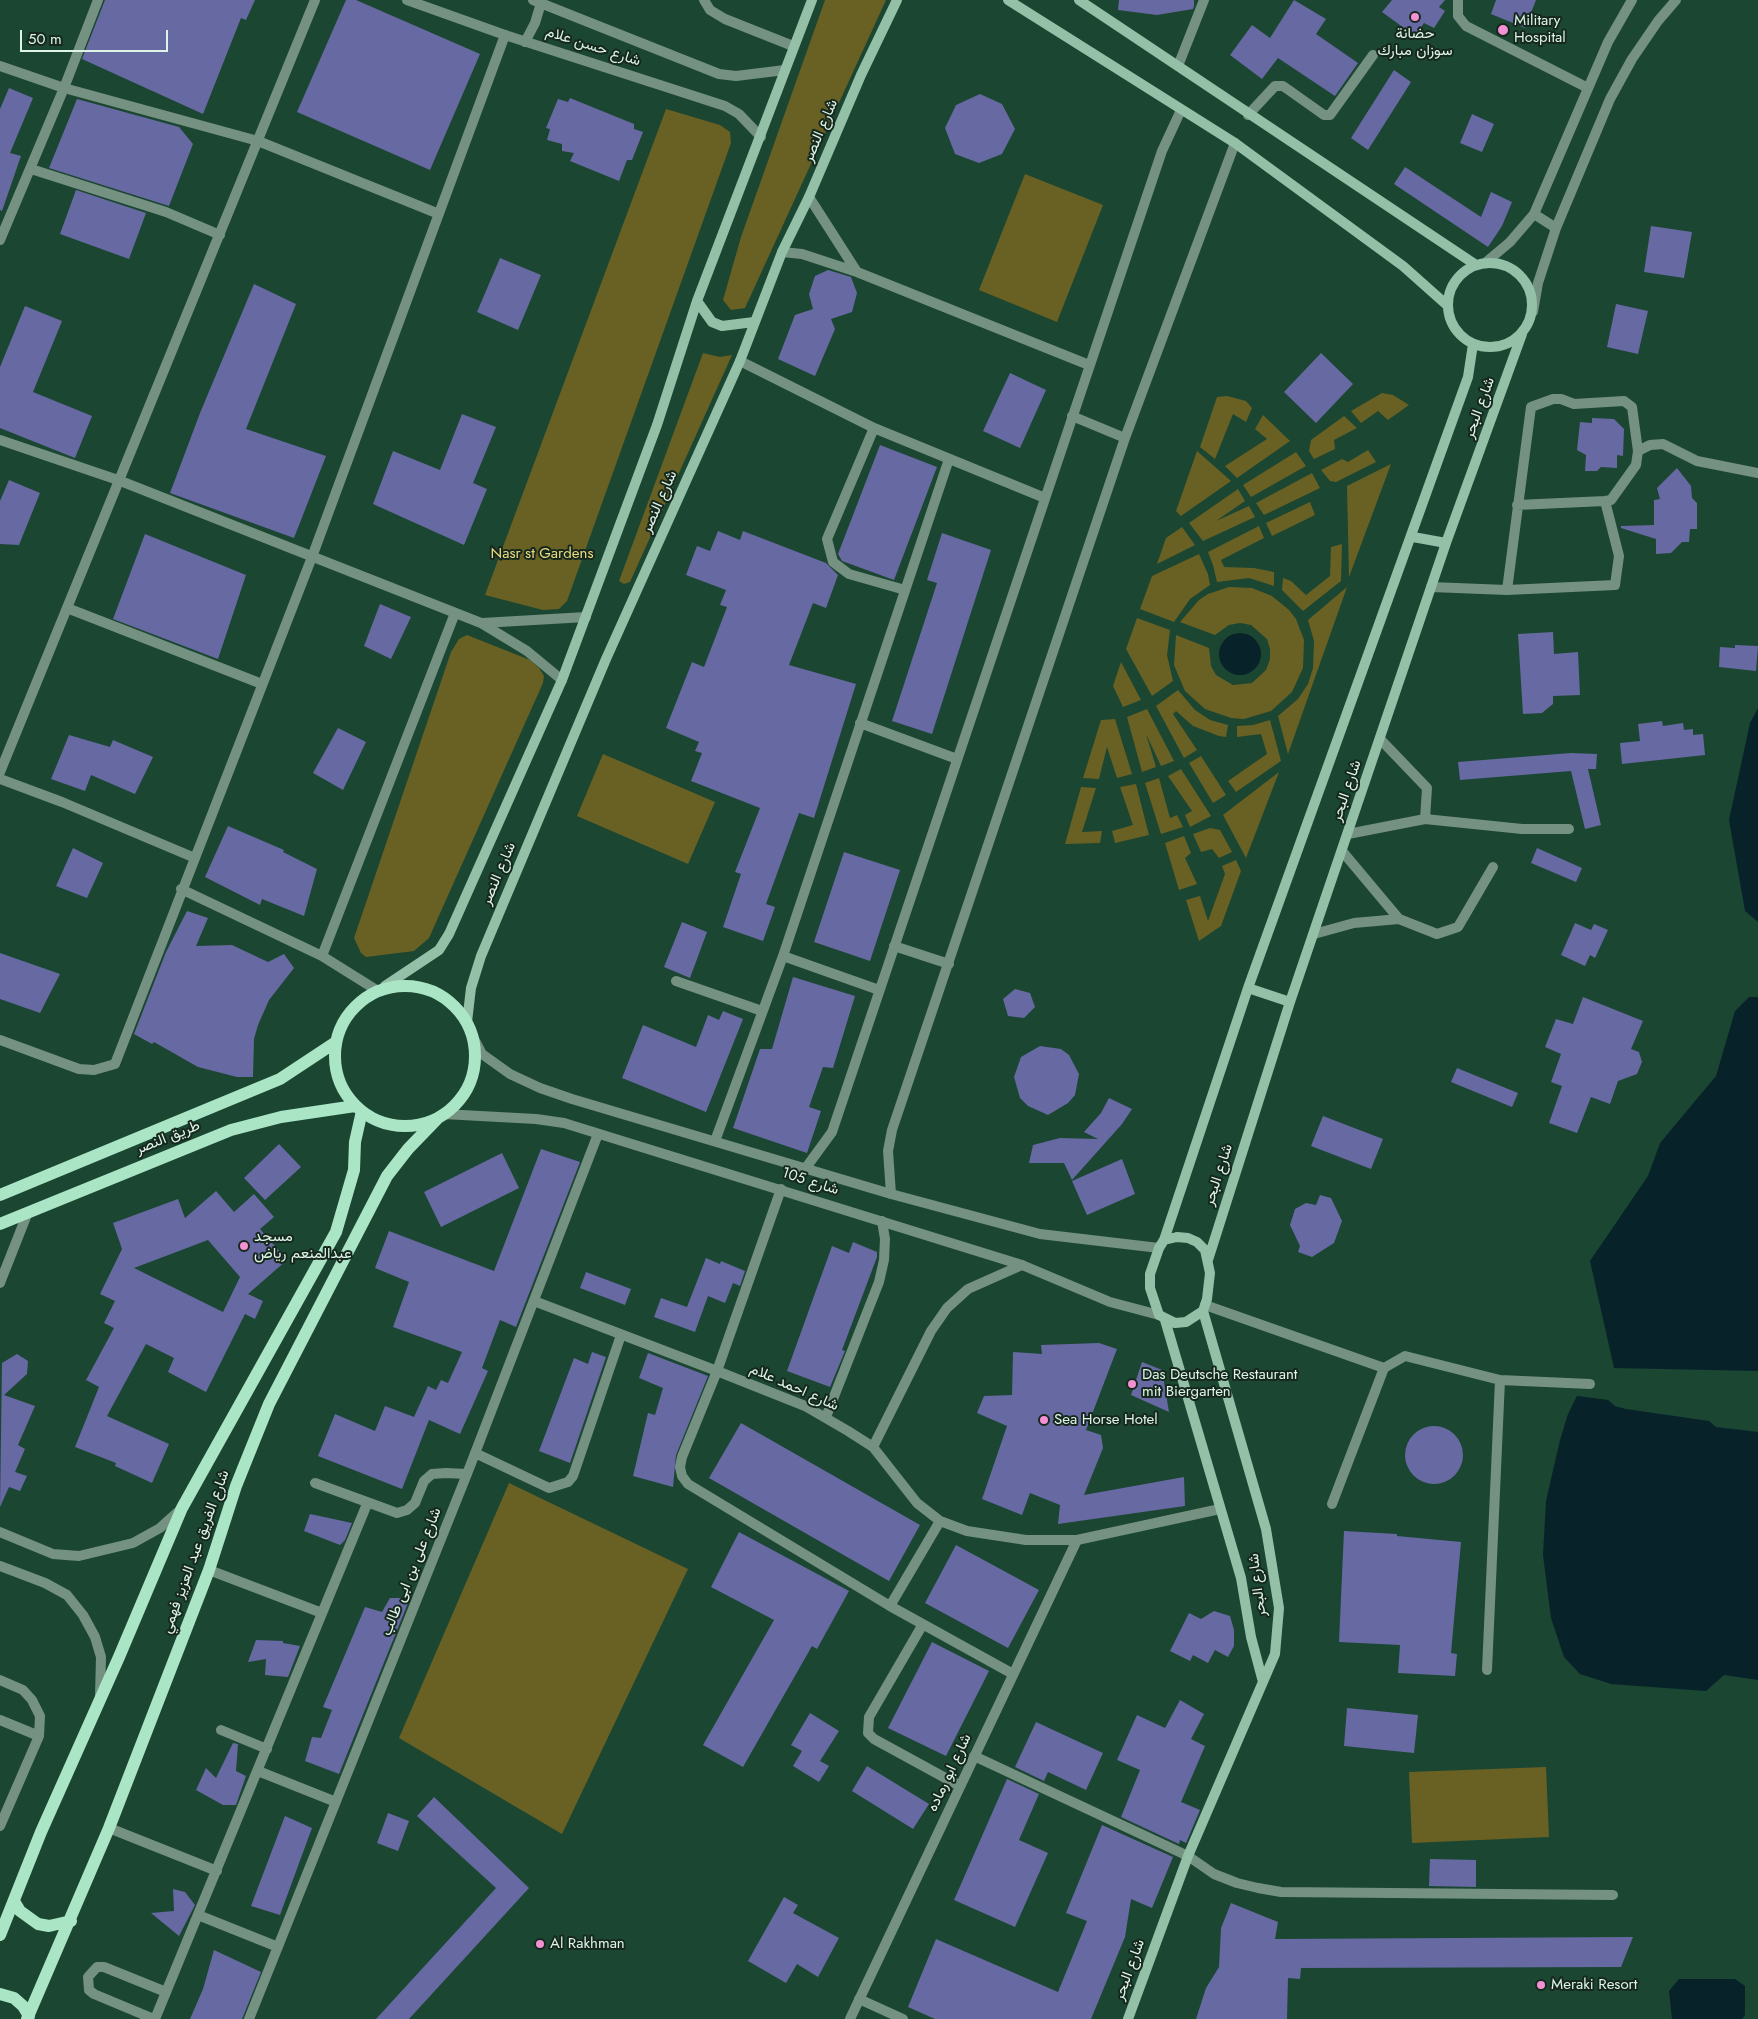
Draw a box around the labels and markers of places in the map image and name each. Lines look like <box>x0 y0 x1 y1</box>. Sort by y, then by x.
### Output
marker: حضانة سوزان مبارك <box>1409 11 1421 23</box>
place label: Military Hospital <box>1514 12 1566 47</box>
marker: Military Hospital <box>1496 23 1510 37</box>
place label: حضانة سوزان مبارك <box>1377 25 1453 60</box>
place label: مسجد عبدالمنعم رياض <box>254 1228 351 1263</box>
marker: مسجد عبدالمنعم رياض <box>238 1240 250 1252</box>
place label: Das Deutsche Restaurant mit Biergarten <box>1142 1366 1297 1401</box>
marker: Das Deutsche Restaurant mit Biergarten <box>1126 1378 1138 1390</box>
place label: Sea Horse Hotel <box>1054 1411 1158 1429</box>
marker: Sea Horse Hotel <box>1038 1414 1050 1426</box>
place label: Al Rakhman <box>550 1935 625 1953</box>
marker: Al Rakhman <box>534 1938 546 1950</box>
place label: Meraki Resort <box>1551 1976 1637 1994</box>
marker: Meraki Resort <box>1535 1979 1547 1991</box>

